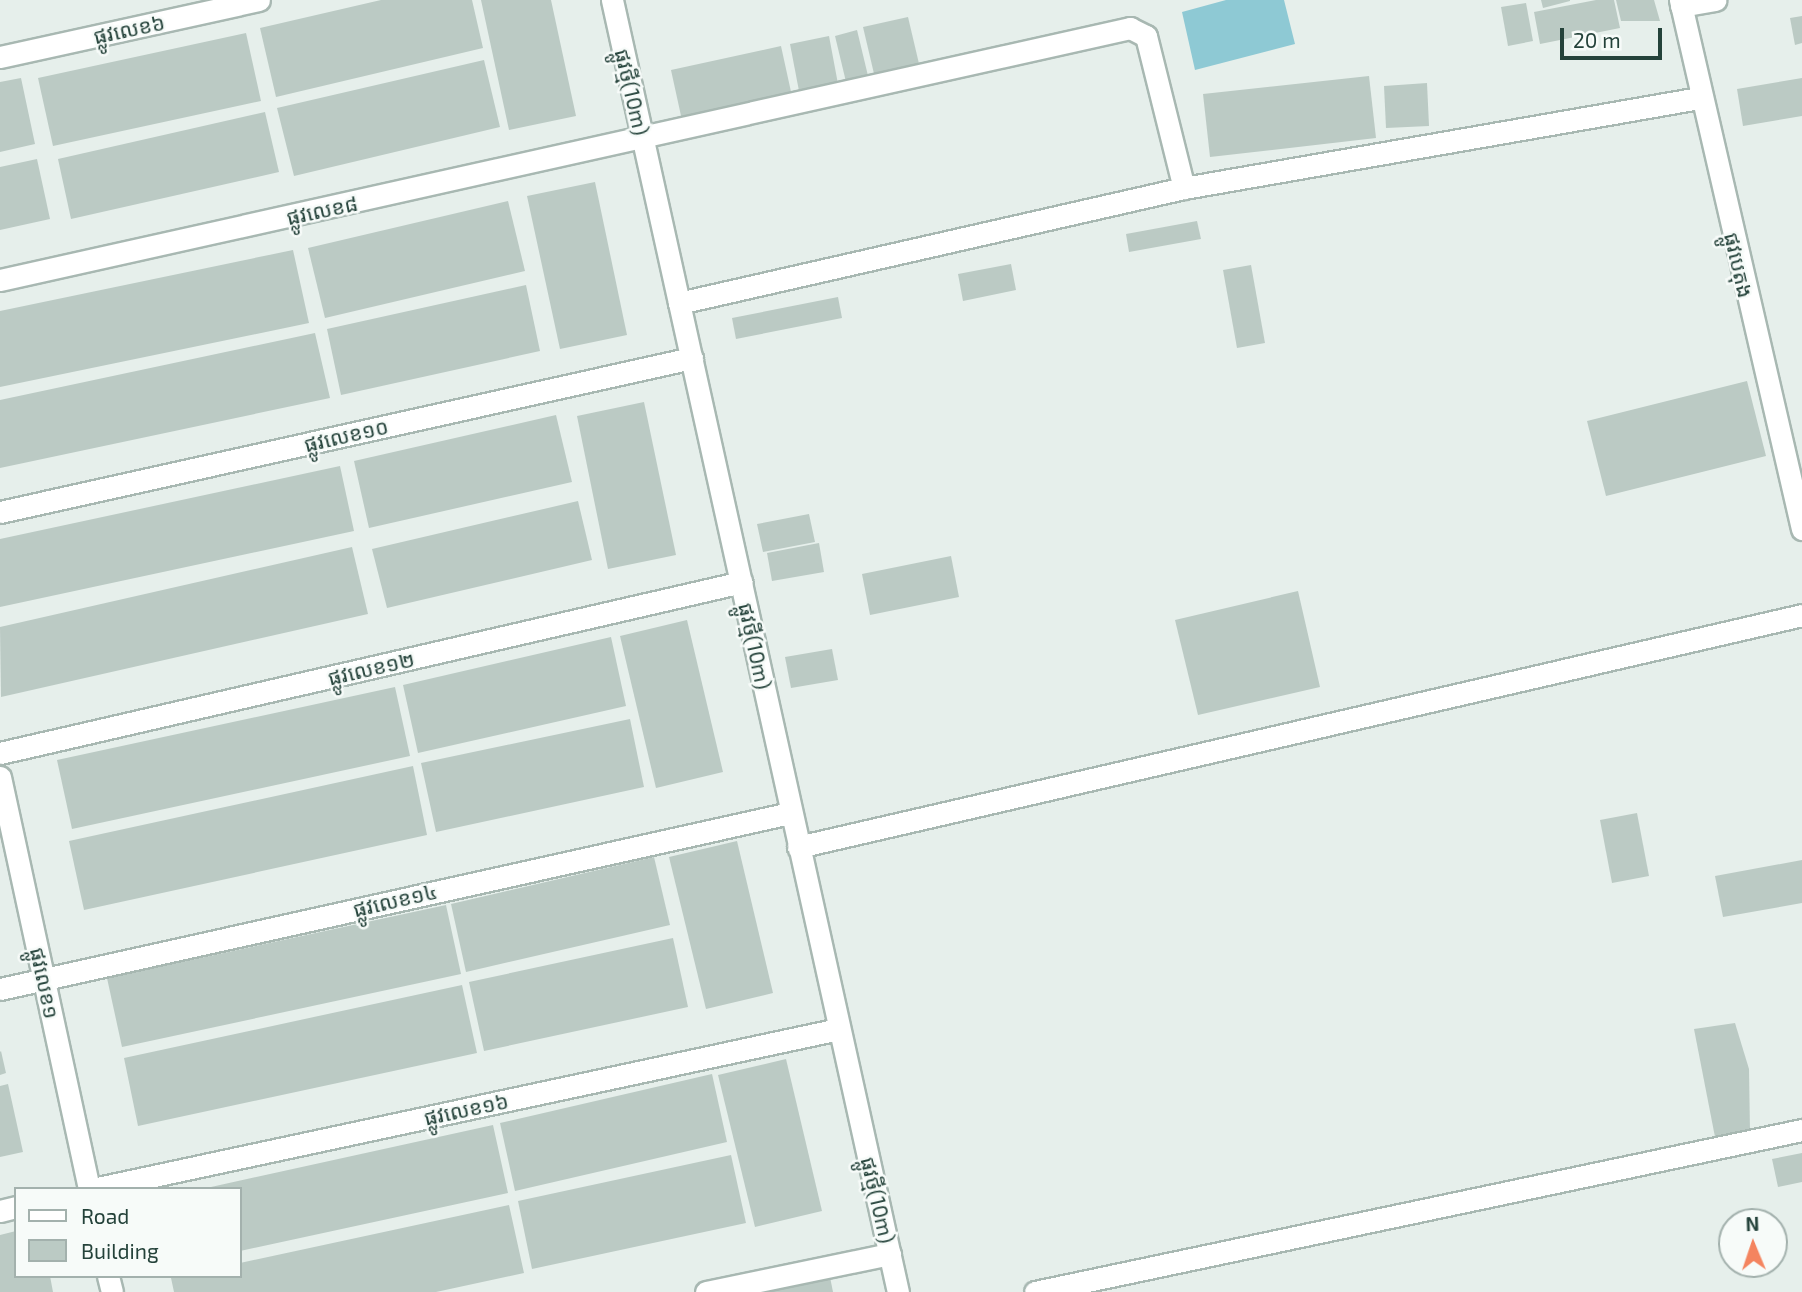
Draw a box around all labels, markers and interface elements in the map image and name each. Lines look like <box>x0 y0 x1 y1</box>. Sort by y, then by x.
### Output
street label: ផ្លូវលេខ៦ <box>91 9 167 49</box>
scale bar <box>1564 14 1666 58</box>
text: 20 m <box>1573 27 1621 52</box>
street label: ផ្លូវថ្មី(10m) <box>610 46 654 138</box>
street label: ផ្លូវលេខ៨ <box>284 190 360 230</box>
street label: ផ្លូវបេតុង <box>1719 230 1759 300</box>
street label: ផ្លូវលេខ១០ <box>301 413 391 457</box>
street label: ផ្លូវថ្មី(10m) <box>734 600 776 692</box>
street label: ផ្លូវលេខ១២ <box>325 646 417 690</box>
street label: ផ្លូវលេខ១៤ <box>350 878 440 922</box>
street label: ផ្លូវលេខ១ <box>25 945 65 1021</box>
street label: ផ្លូវលេខ១៦ <box>421 1088 511 1130</box>
street label: ផ្លូវថ្មី(10m) <box>856 1154 900 1246</box>
legend <box>14 1187 242 1278</box>
text: Road <box>81 1203 129 1228</box>
north arrow <box>1718 1208 1788 1278</box>
text: N <box>1745 1212 1760 1235</box>
text: Building <box>81 1238 159 1263</box>

